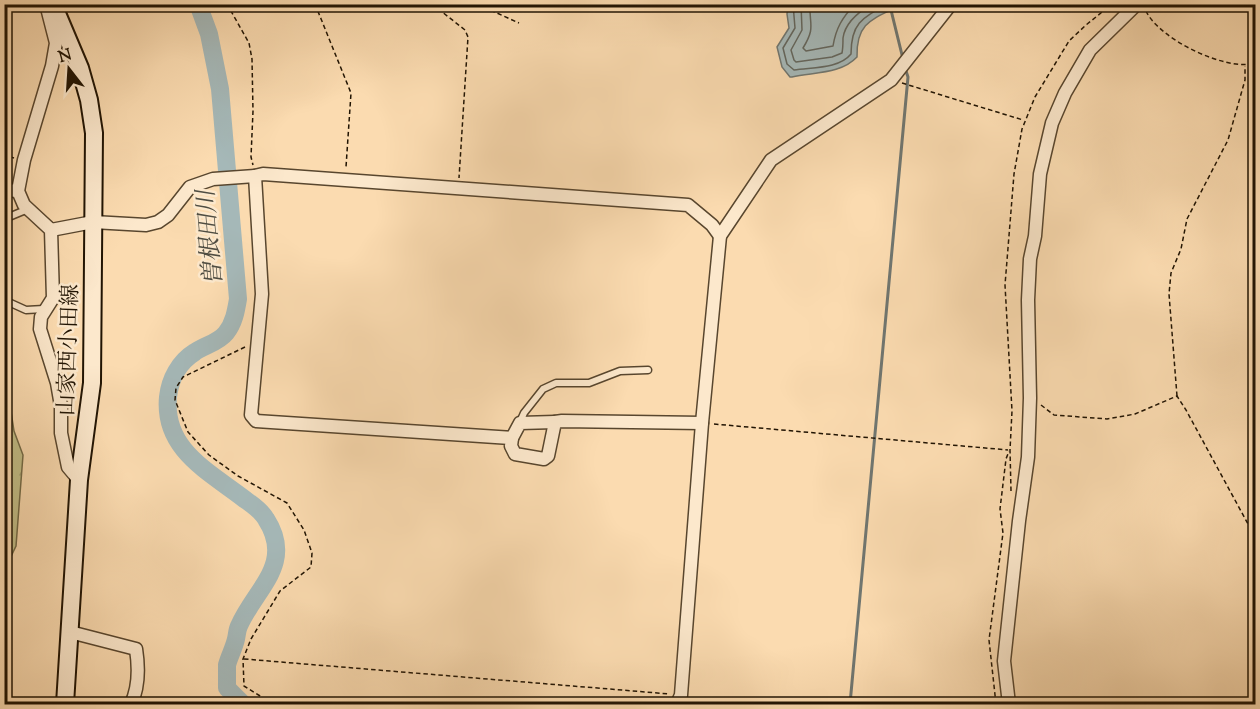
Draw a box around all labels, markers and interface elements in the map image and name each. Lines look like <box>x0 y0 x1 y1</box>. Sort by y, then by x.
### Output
north arrow <box>39 39 99 99</box>
text: N <box>56 44 75 70</box>
water label: 曽根田川 <box>190 186 232 287</box>
street label: 山家西小田線 <box>52 284 88 417</box>

